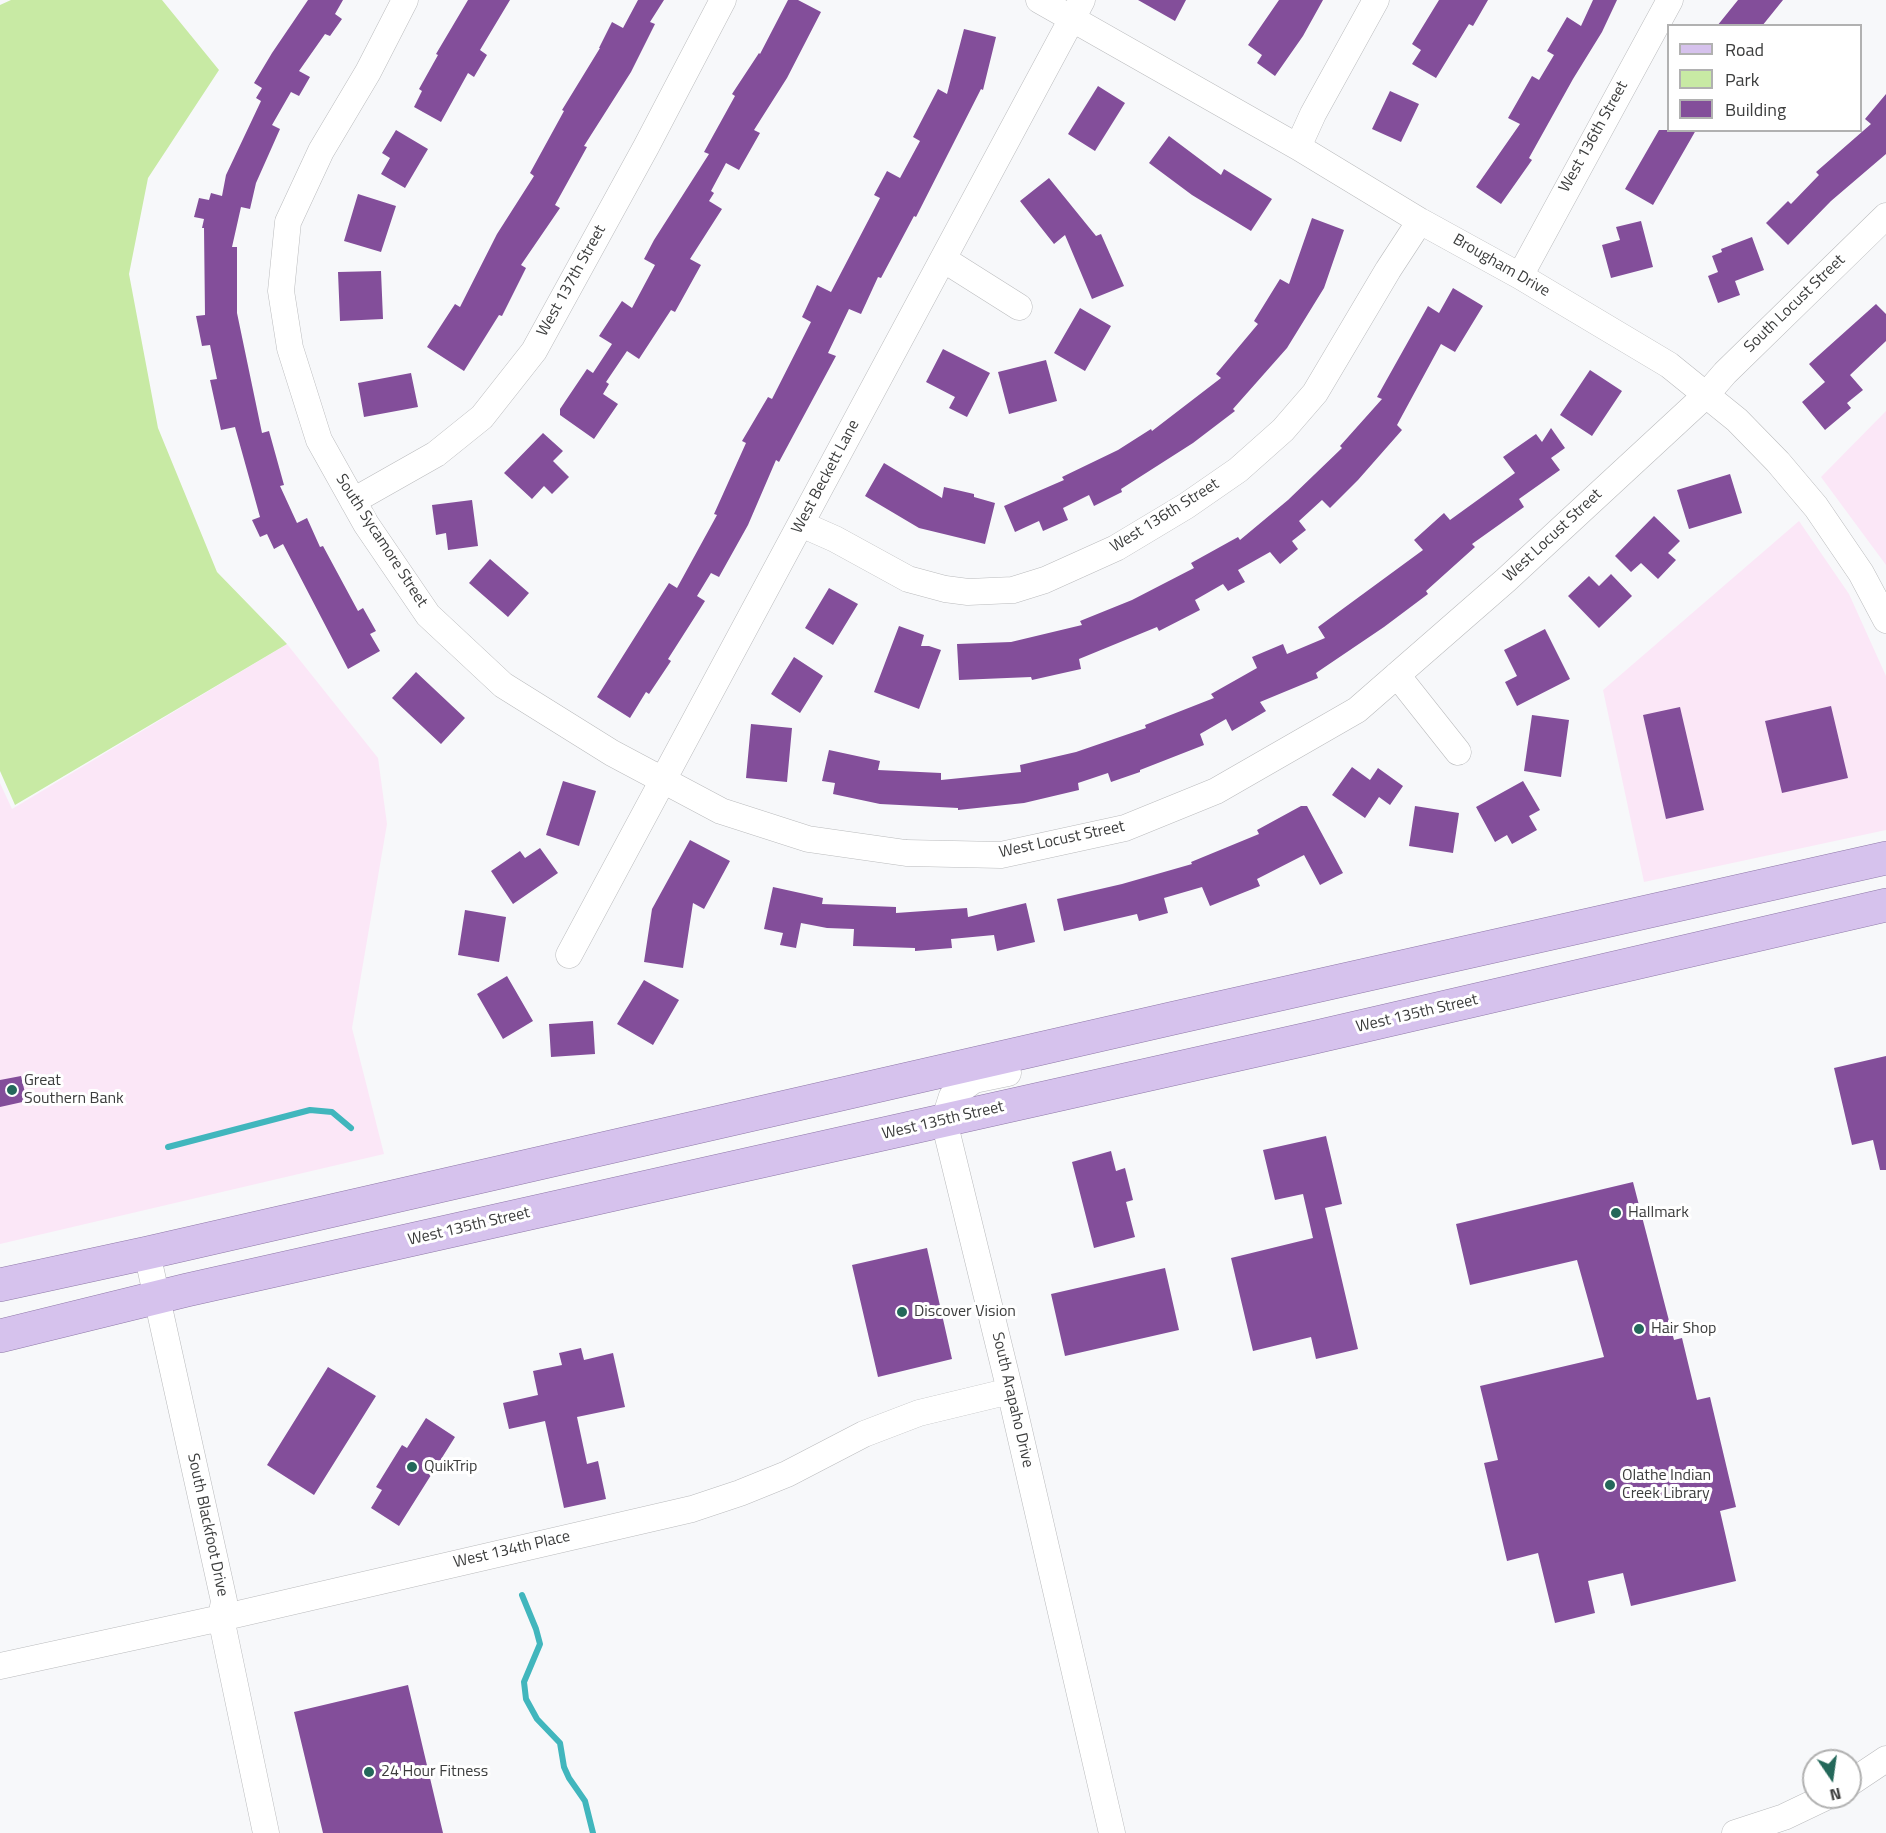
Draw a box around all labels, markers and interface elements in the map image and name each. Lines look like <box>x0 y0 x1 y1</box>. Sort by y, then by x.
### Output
legend <box>1667 24 1862 132</box>
text: Road <box>1725 36 1764 63</box>
text: Park <box>1725 66 1759 93</box>
street label: West 136th Street <box>1555 78 1633 196</box>
text: Building <box>1725 96 1786 123</box>
street label: West 137th Street <box>533 222 611 340</box>
street label: Brougham Drive <box>1449 230 1553 302</box>
street label: South Locust Street <box>1741 251 1849 357</box>
street label: West Beckett Lane <box>788 417 864 537</box>
street label: South Sycamore Street <box>331 471 431 611</box>
street label: West 136th Street <box>1107 475 1223 557</box>
street label: West Locust Street <box>1500 485 1606 587</box>
street label: West Locust Street <box>997 817 1127 863</box>
street label: West 135th Street <box>1354 991 1480 1037</box>
place label: Great Southern Bank <box>24 1071 124 1109</box>
marker: Great Southern Bank <box>5 1083 19 1097</box>
street label: West 135th Street <box>880 1098 1006 1144</box>
place label: Hallmark <box>1628 1203 1689 1223</box>
street label: West 135th Street <box>406 1204 532 1250</box>
marker: Hallmark <box>1609 1206 1623 1220</box>
place label: Discover Vision <box>914 1302 1016 1322</box>
marker: Discover Vision <box>895 1305 909 1319</box>
place label: Hair Shop <box>1651 1319 1717 1339</box>
marker: Hair Shop <box>1632 1322 1646 1336</box>
street label: South Arapaho Drive <box>987 1330 1037 1470</box>
street label: South Blackfoot Drive <box>182 1452 232 1598</box>
place label: QuikTrip <box>424 1457 478 1477</box>
marker: QuikTrip <box>405 1460 419 1474</box>
place label: Olathe Indian Creek Library <box>1622 1466 1711 1504</box>
marker: Olathe Indian Creek Library <box>1603 1478 1617 1492</box>
street label: West 134th Place <box>452 1527 572 1573</box>
north arrow <box>1802 1749 1862 1809</box>
place label: 24 Hour Fitness <box>381 1762 488 1782</box>
marker: 24 Hour Fitness <box>362 1765 376 1779</box>
text: N <box>1827 1782 1844 1808</box>

